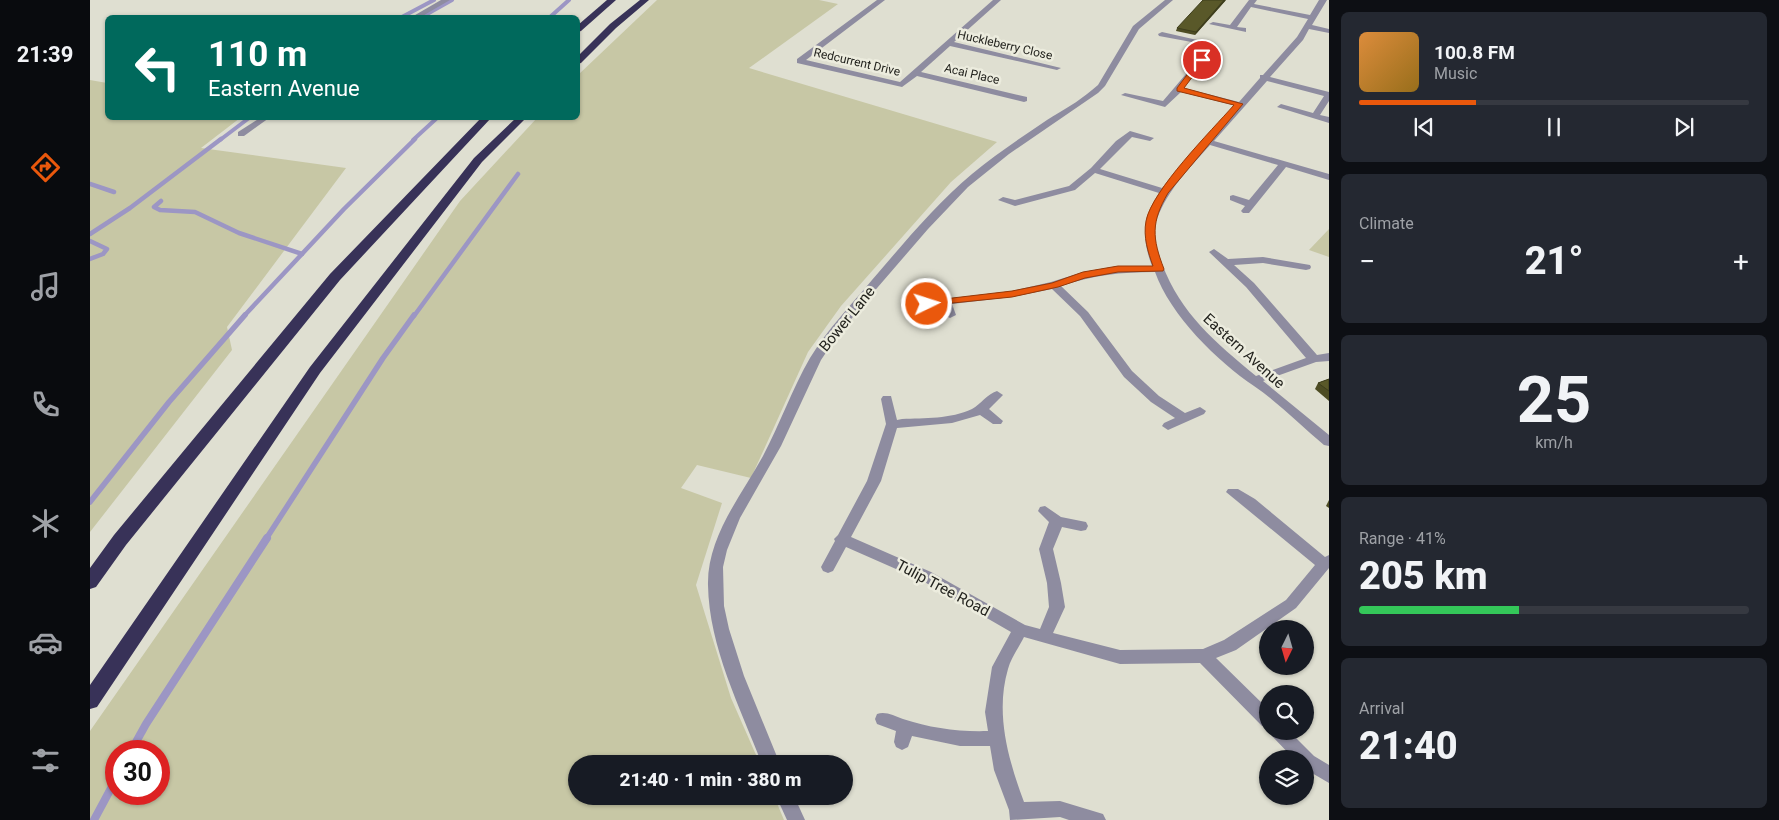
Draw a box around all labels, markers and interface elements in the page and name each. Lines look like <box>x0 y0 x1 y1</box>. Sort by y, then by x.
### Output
street label: Huckleberry Close <box>956 27 1054 63</box>
text: 110 m <box>208 34 307 75</box>
icon: left <box>125 35 190 100</box>
pin <box>1181 39 1223 81</box>
text: 100.8 FM <box>1434 41 1515 64</box>
text: 21:39 <box>17 42 73 67</box>
street label: Redcurrent Drive <box>812 45 902 79</box>
icon: arrive <box>1188 46 1216 74</box>
street label: Acai Place <box>943 61 1001 87</box>
text: Music <box>1434 64 1477 83</box>
text: Eastern Avenue <box>208 76 360 101</box>
icon: previous <box>1410 113 1438 141</box>
icon: pause <box>1540 113 1568 141</box>
icon: next <box>1670 113 1698 141</box>
icon: directions <box>28 150 63 185</box>
text: Climate <box>1359 214 1414 233</box>
text: 21° <box>1525 239 1583 283</box>
text: − <box>1359 245 1375 278</box>
text: + <box>1733 245 1749 278</box>
icon: music <box>28 269 63 304</box>
position arrow <box>900 277 952 329</box>
street label: Bower Lane <box>815 283 879 355</box>
street label: Eastern Avenue <box>1200 310 1288 392</box>
text: 25 <box>1517 362 1591 438</box>
icon: phone <box>28 387 63 422</box>
text: km/h <box>1535 433 1573 452</box>
icon: climate <box>28 506 63 541</box>
text: Range · 41% <box>1359 529 1446 548</box>
text: 205 km <box>1359 554 1488 598</box>
street label: Tulip Tree Road <box>893 556 993 620</box>
north arrow <box>1259 620 1314 675</box>
map controls <box>1259 620 1314 805</box>
icon: car <box>28 625 63 660</box>
button: search <box>1259 685 1314 740</box>
text: Arrival <box>1359 699 1404 718</box>
text: 21:40 <box>1359 724 1458 768</box>
speed limit sign: 30 <box>105 740 170 805</box>
icon: filters <box>28 743 63 778</box>
button: layers <box>1259 750 1314 805</box>
text: 21:40 · 1 min · 380 m <box>619 768 802 791</box>

